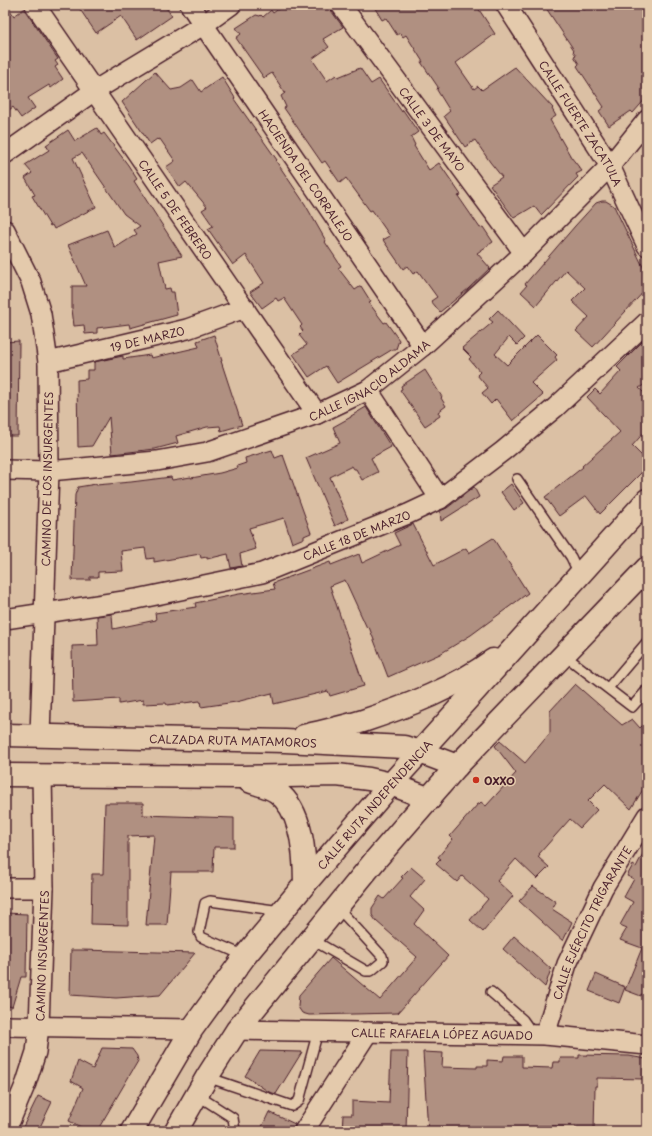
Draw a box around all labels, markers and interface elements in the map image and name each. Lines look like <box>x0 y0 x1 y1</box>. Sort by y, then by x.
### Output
street label: CALLE FUERTE ZACATULA <box>535 57 627 189</box>
street label: CALLE 3 DE MAYO <box>395 83 469 175</box>
street label: HACIENDA DEL CORRALEJO <box>255 106 357 245</box>
street label: CALLE 5 DE FEBRERO <box>135 156 217 263</box>
street label: 19 DE MARZO <box>108 321 186 356</box>
street label: CALLE IGNACIO ALDAMA <box>306 336 433 425</box>
street label: CAMINO DE LOS INSURGENTES <box>37 391 57 567</box>
street label: CALLE 18 DE MARZO <box>300 505 413 564</box>
street label: CALZADA RUTA MATAMOROS <box>149 730 317 751</box>
street label: CALLE RUTA INDEPENDENCIA <box>313 735 436 873</box>
place label: OXXO <box>484 772 515 789</box>
marker: OXXO <box>471 775 481 785</box>
street label: CALLE EJÉRCITO TRIGARANTE <box>548 842 635 1002</box>
street label: CAMINO INSURGENTES <box>31 890 52 1022</box>
street label: CALLE RAFAELA LÓPEZ AGUADO <box>351 1023 533 1043</box>

